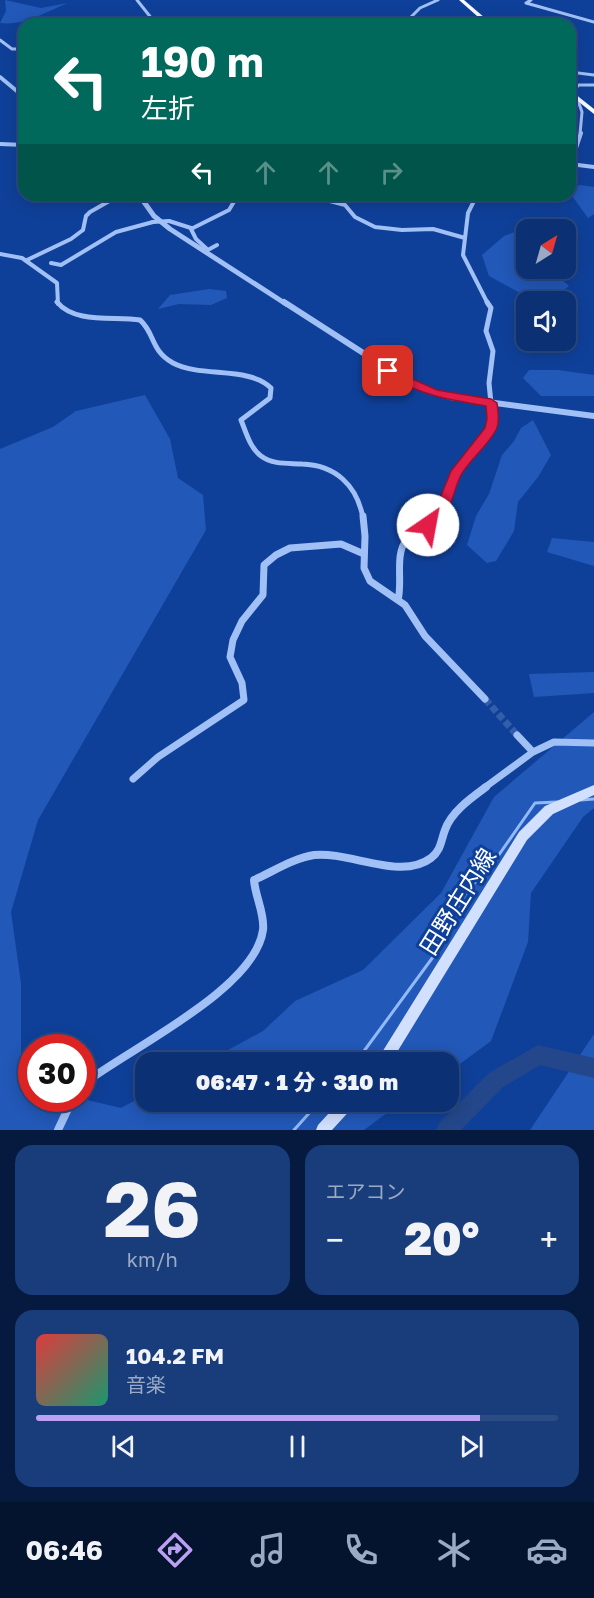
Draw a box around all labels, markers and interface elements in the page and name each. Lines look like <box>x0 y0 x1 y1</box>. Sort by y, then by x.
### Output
text: 190 m <box>141 36 264 86</box>
icon: left <box>42 42 120 120</box>
text: 左折 <box>141 92 195 124</box>
icon: left <box>186 156 219 189</box>
icon: ahead <box>249 156 282 189</box>
icon: ahead <box>312 156 345 189</box>
icon: right <box>375 156 408 189</box>
north arrow <box>516 219 576 279</box>
map controls <box>516 219 576 351</box>
button: sound <box>516 291 576 351</box>
pin <box>362 345 413 396</box>
icon: arrive <box>371 354 404 387</box>
position arrow <box>396 493 460 557</box>
street label: 田野庄内線 <box>413 842 501 960</box>
speed limit sign: 30 <box>18 1034 96 1112</box>
text: 06:47 · 1 分 · 310 m <box>196 1068 398 1095</box>
text: 26 <box>104 1161 201 1254</box>
text: エアコン <box>326 1179 406 1203</box>
text: 20° <box>404 1211 479 1265</box>
text: − <box>326 1220 344 1259</box>
text: + <box>540 1220 558 1259</box>
text: km/h <box>127 1247 178 1271</box>
text: 104.2 FM <box>126 1342 224 1369</box>
text: 音楽 <box>126 1372 166 1396</box>
icon: previous <box>107 1430 140 1463</box>
icon: pause <box>281 1430 314 1463</box>
icon: next <box>455 1430 488 1463</box>
icon: directions <box>154 1529 196 1571</box>
icon: music <box>247 1529 289 1571</box>
icon: phone <box>340 1529 382 1571</box>
icon: climate <box>433 1529 475 1571</box>
icon: car <box>526 1529 568 1571</box>
text: 06:46 <box>26 1534 103 1566</box>

